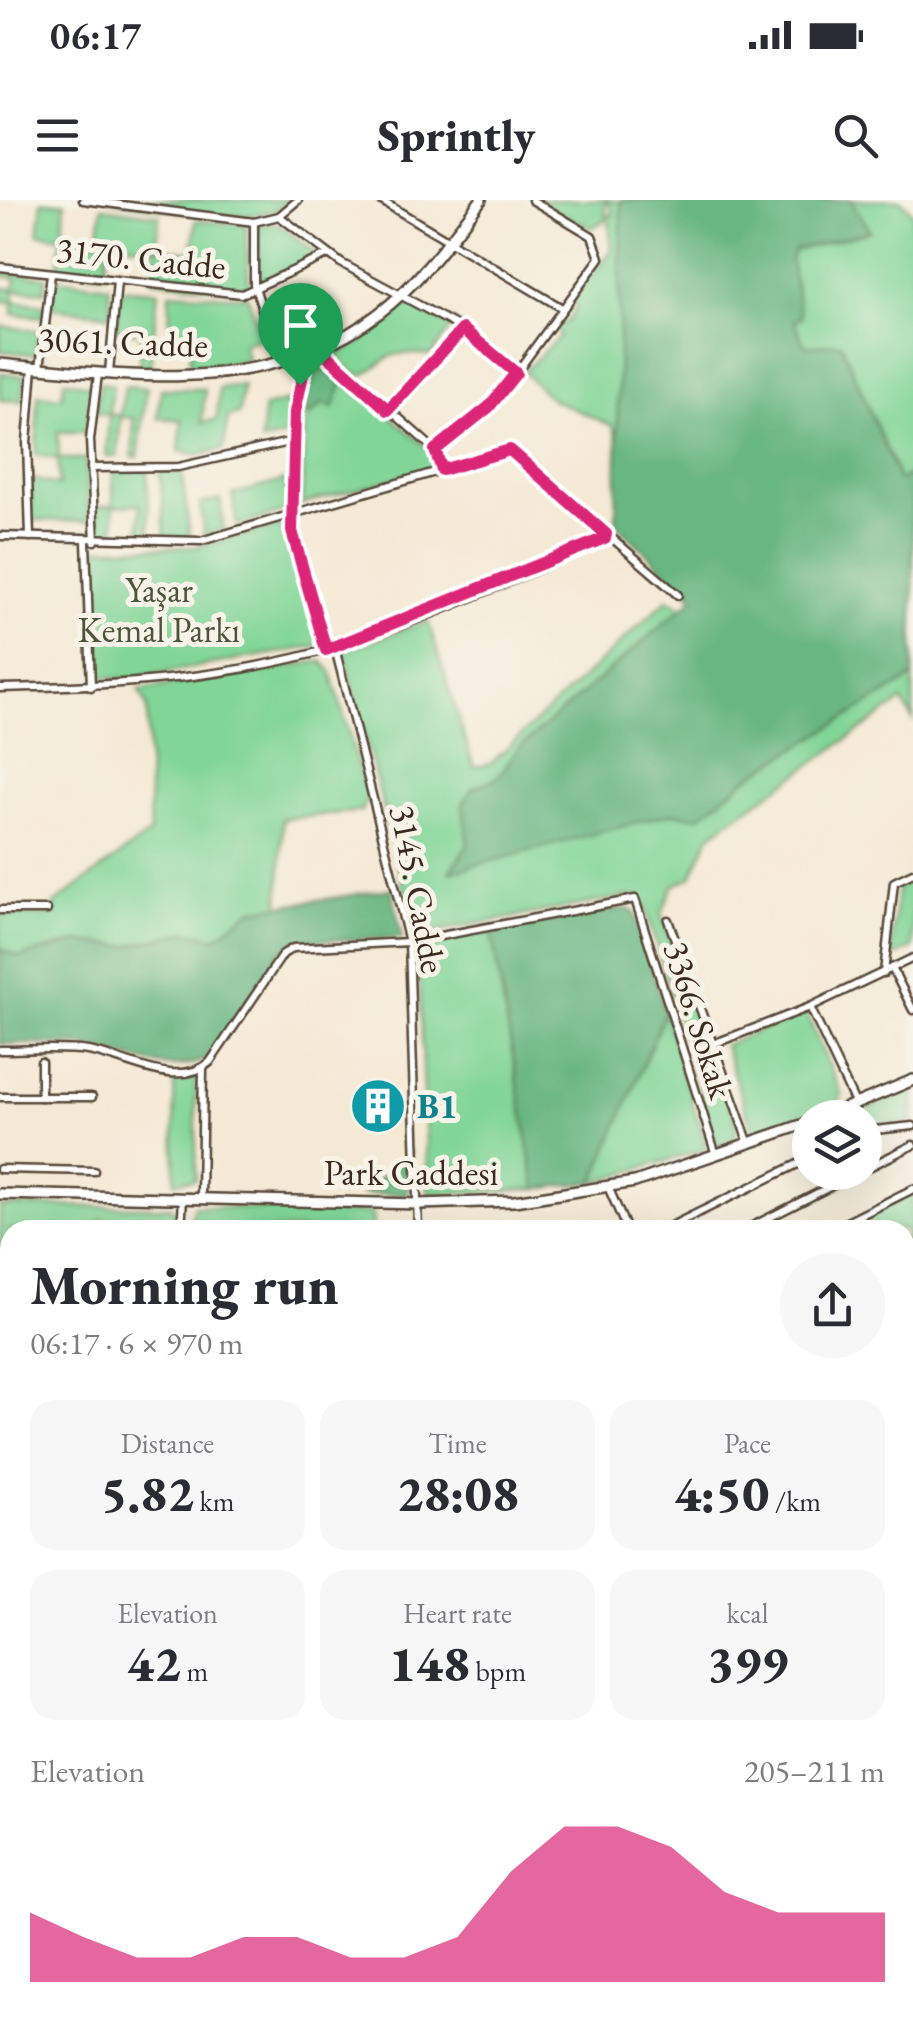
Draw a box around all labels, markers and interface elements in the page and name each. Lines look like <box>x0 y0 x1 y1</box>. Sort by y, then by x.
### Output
text: 06:17 <box>50 11 141 60</box>
text: Sprintly <box>378 106 535 164</box>
icon: menu <box>30 108 85 163</box>
icon: search <box>828 108 883 163</box>
street label: 3170. Cadde <box>54 226 228 289</box>
pin <box>258 283 343 386</box>
icon: arrive <box>273 298 328 353</box>
street label: 3061. Cadde <box>37 316 209 367</box>
park label: Yaşar Kemal Parkı <box>78 567 240 652</box>
street label: 3145. Cadde <box>380 801 457 977</box>
street label: 3366. Sokak <box>654 936 745 1105</box>
building icon: B1 <box>348 1076 408 1136</box>
place label: B1 <box>417 1083 457 1128</box>
map controls <box>792 1100 882 1190</box>
button: layers <box>792 1100 882 1190</box>
street label: Park Caddesi <box>324 1150 498 1195</box>
text: Morning run <box>30 1249 339 1320</box>
button: share <box>780 1253 885 1358</box>
text: 06:17 · 6 × 970 m <box>30 1322 243 1364</box>
text: Distance <box>121 1425 214 1461</box>
text: Time <box>428 1425 487 1461</box>
text: Pace <box>724 1425 771 1461</box>
text: 5.82 <box>100 1461 194 1526</box>
text: 28:08 <box>396 1461 519 1526</box>
text: 4:50 <box>674 1461 769 1526</box>
text: km <box>194 1483 235 1519</box>
text: /km <box>769 1483 821 1519</box>
text: Elevation <box>117 1595 218 1631</box>
text: Heart rate <box>403 1595 512 1631</box>
text: kcal <box>726 1595 769 1631</box>
text: 42 <box>127 1631 181 1696</box>
text: 148 <box>389 1631 470 1696</box>
text: 399 <box>707 1631 788 1696</box>
text: m <box>181 1653 208 1689</box>
text: bpm <box>470 1653 526 1689</box>
text: Elevation <box>30 1750 145 1792</box>
text: 205–211 m <box>744 1750 885 1792</box>

